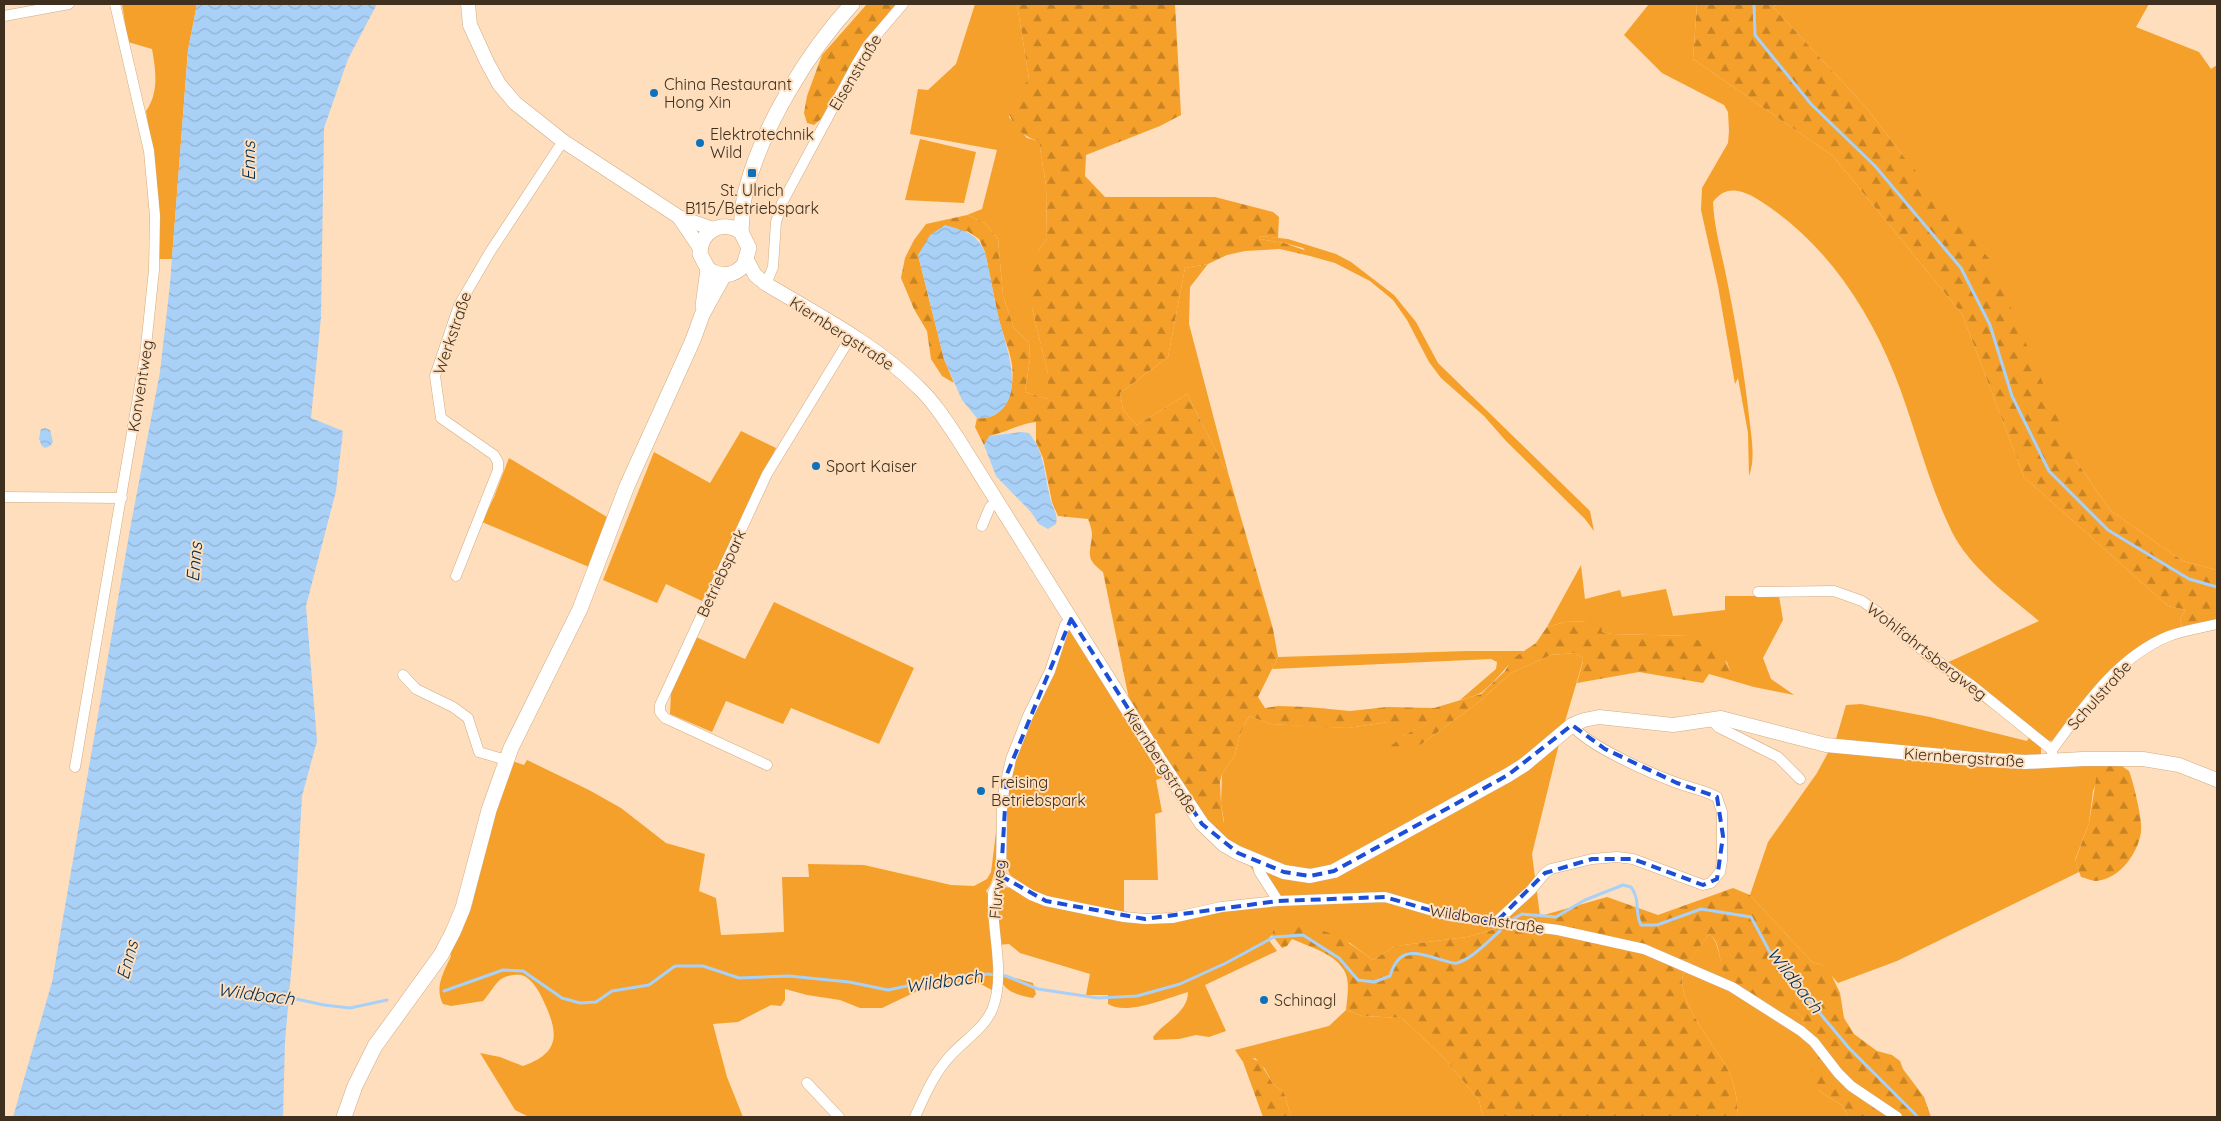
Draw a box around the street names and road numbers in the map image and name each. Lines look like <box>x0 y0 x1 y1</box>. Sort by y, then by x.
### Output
street label: Eisenstraße <box>824 30 886 114</box>
street label: Werkstraße <box>429 289 475 377</box>
street label: Kiernbergstraße <box>786 292 898 374</box>
street label: Konventweg <box>123 339 157 433</box>
street label: Betriebspark <box>692 526 750 620</box>
street label: Wohlfahrtsbergweg <box>1863 598 1991 704</box>
street label: Schulstraße <box>2063 656 2135 734</box>
street label: Kiernbergstraße <box>1120 705 1202 817</box>
street label: Kiernbergstraße <box>1903 743 2025 771</box>
street label: Flurweg <box>984 858 1010 920</box>
street label: Wildbachstraße <box>1428 900 1546 938</box>

